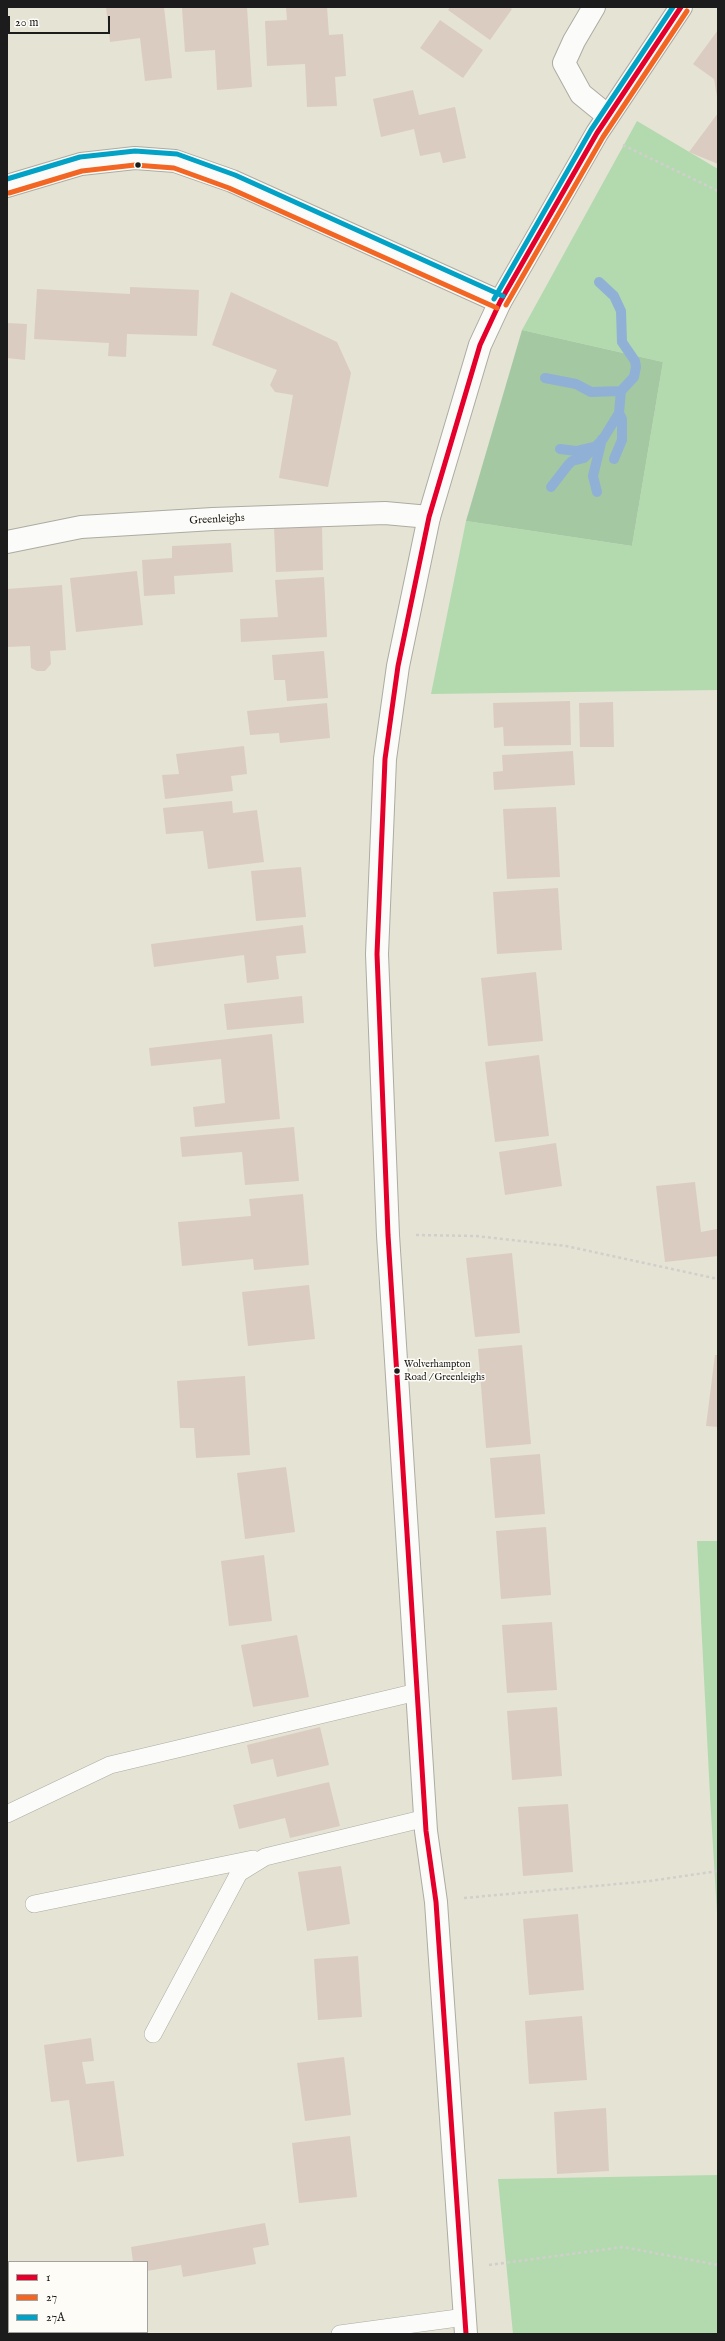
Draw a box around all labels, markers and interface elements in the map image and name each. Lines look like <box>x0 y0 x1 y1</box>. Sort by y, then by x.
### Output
scale bar <box>10 8 112 34</box>
text: 20 m <box>15 15 38 30</box>
unlabelled marker <box>133 160 143 170</box>
street label: Greenleighs <box>189 512 245 528</box>
place label: Wolverhampton Road / Greenleighs <box>404 1359 485 1382</box>
marker: Wolverhampton Road / Greenleighs <box>392 1366 402 1376</box>
legend <box>8 2261 148 2333</box>
text: 1 <box>46 2270 50 2285</box>
text: 27 <box>46 2290 57 2305</box>
text: 27A <box>46 2310 65 2325</box>

